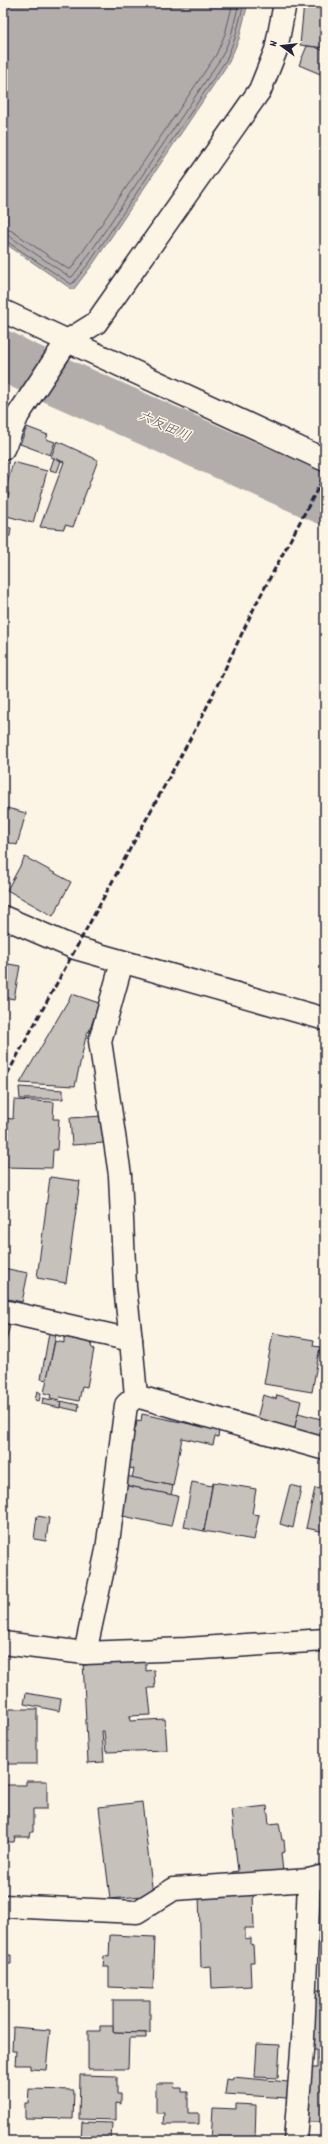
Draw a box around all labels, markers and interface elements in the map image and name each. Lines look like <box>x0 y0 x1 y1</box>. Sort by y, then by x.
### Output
north arrow <box>262 26 302 66</box>
text: N <box>266 39 283 49</box>
water label: 六反田川 <box>134 406 194 448</box>

